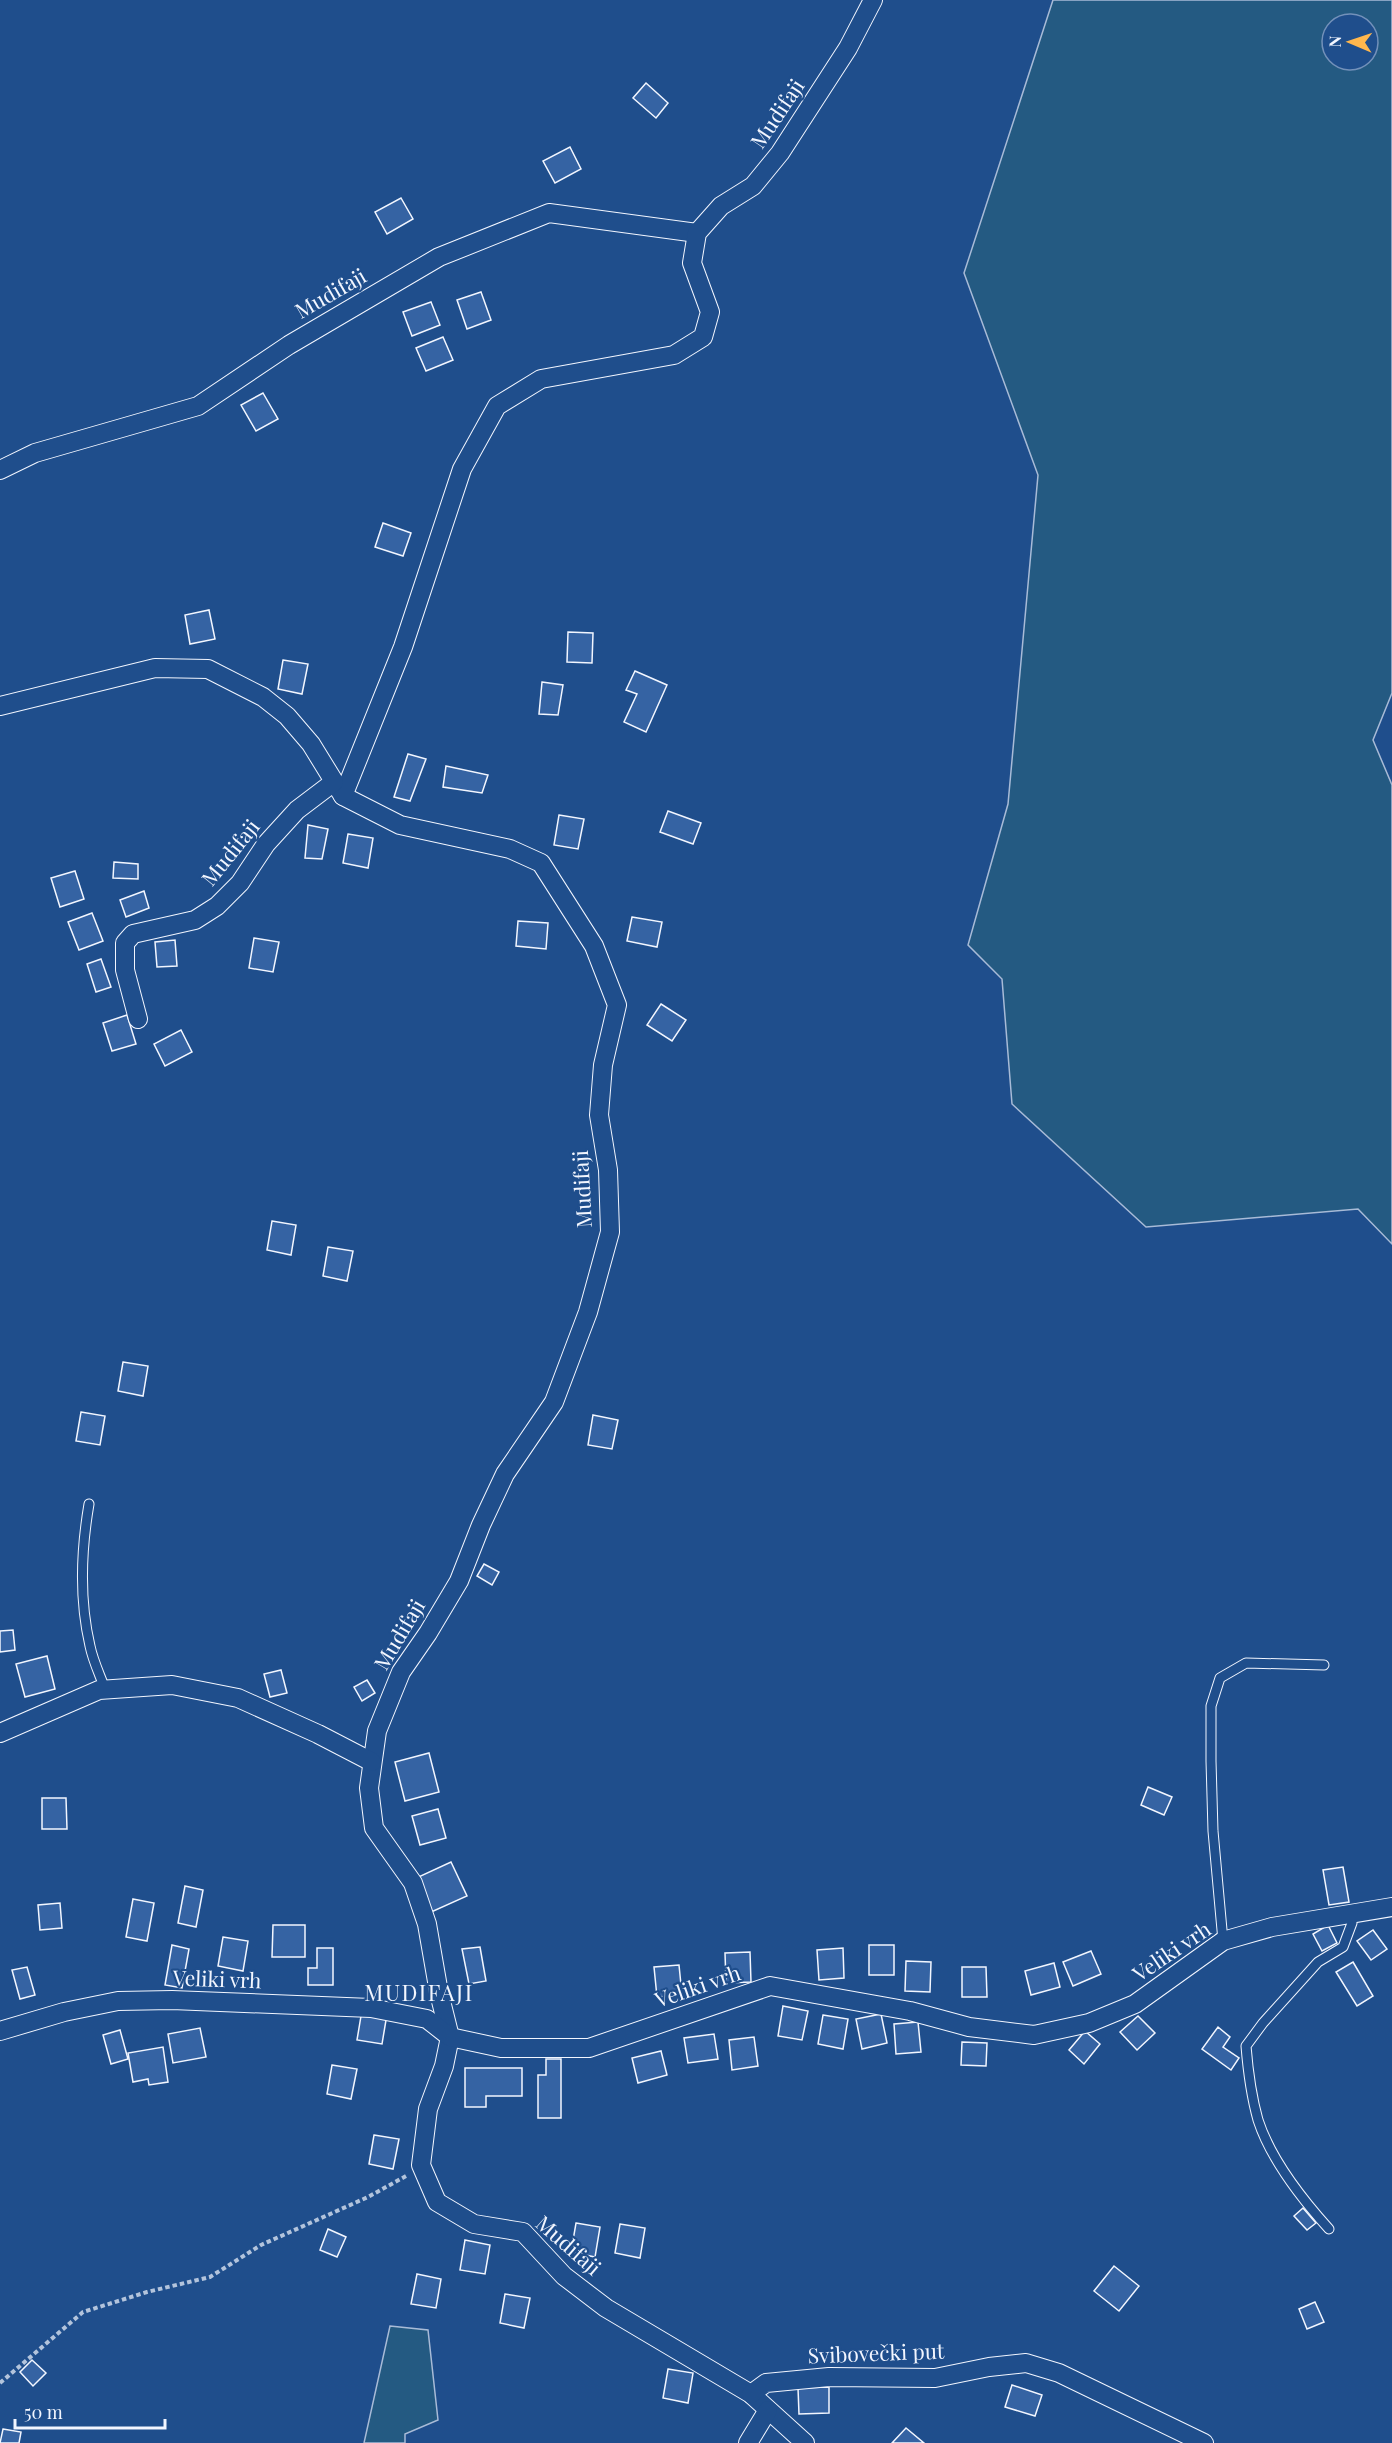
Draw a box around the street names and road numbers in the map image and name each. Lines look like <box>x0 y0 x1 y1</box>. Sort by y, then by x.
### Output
street label: Mudifaji <box>743 73 810 153</box>
street label: Mudifaji <box>289 261 371 324</box>
street label: Mudifaji <box>194 813 265 891</box>
street label: Mudifaji <box>565 1150 597 1229</box>
street label: Mudifaji <box>366 1593 430 1675</box>
street label: Veliki vrh <box>1125 1914 1216 1987</box>
street label: Veliki vrh <box>650 1957 744 2013</box>
street label: Veliki vrh <box>171 1962 263 1994</box>
street label: Mudifaji <box>531 2208 608 2281</box>
street label: Svibovečki put <box>807 2336 945 2368</box>

